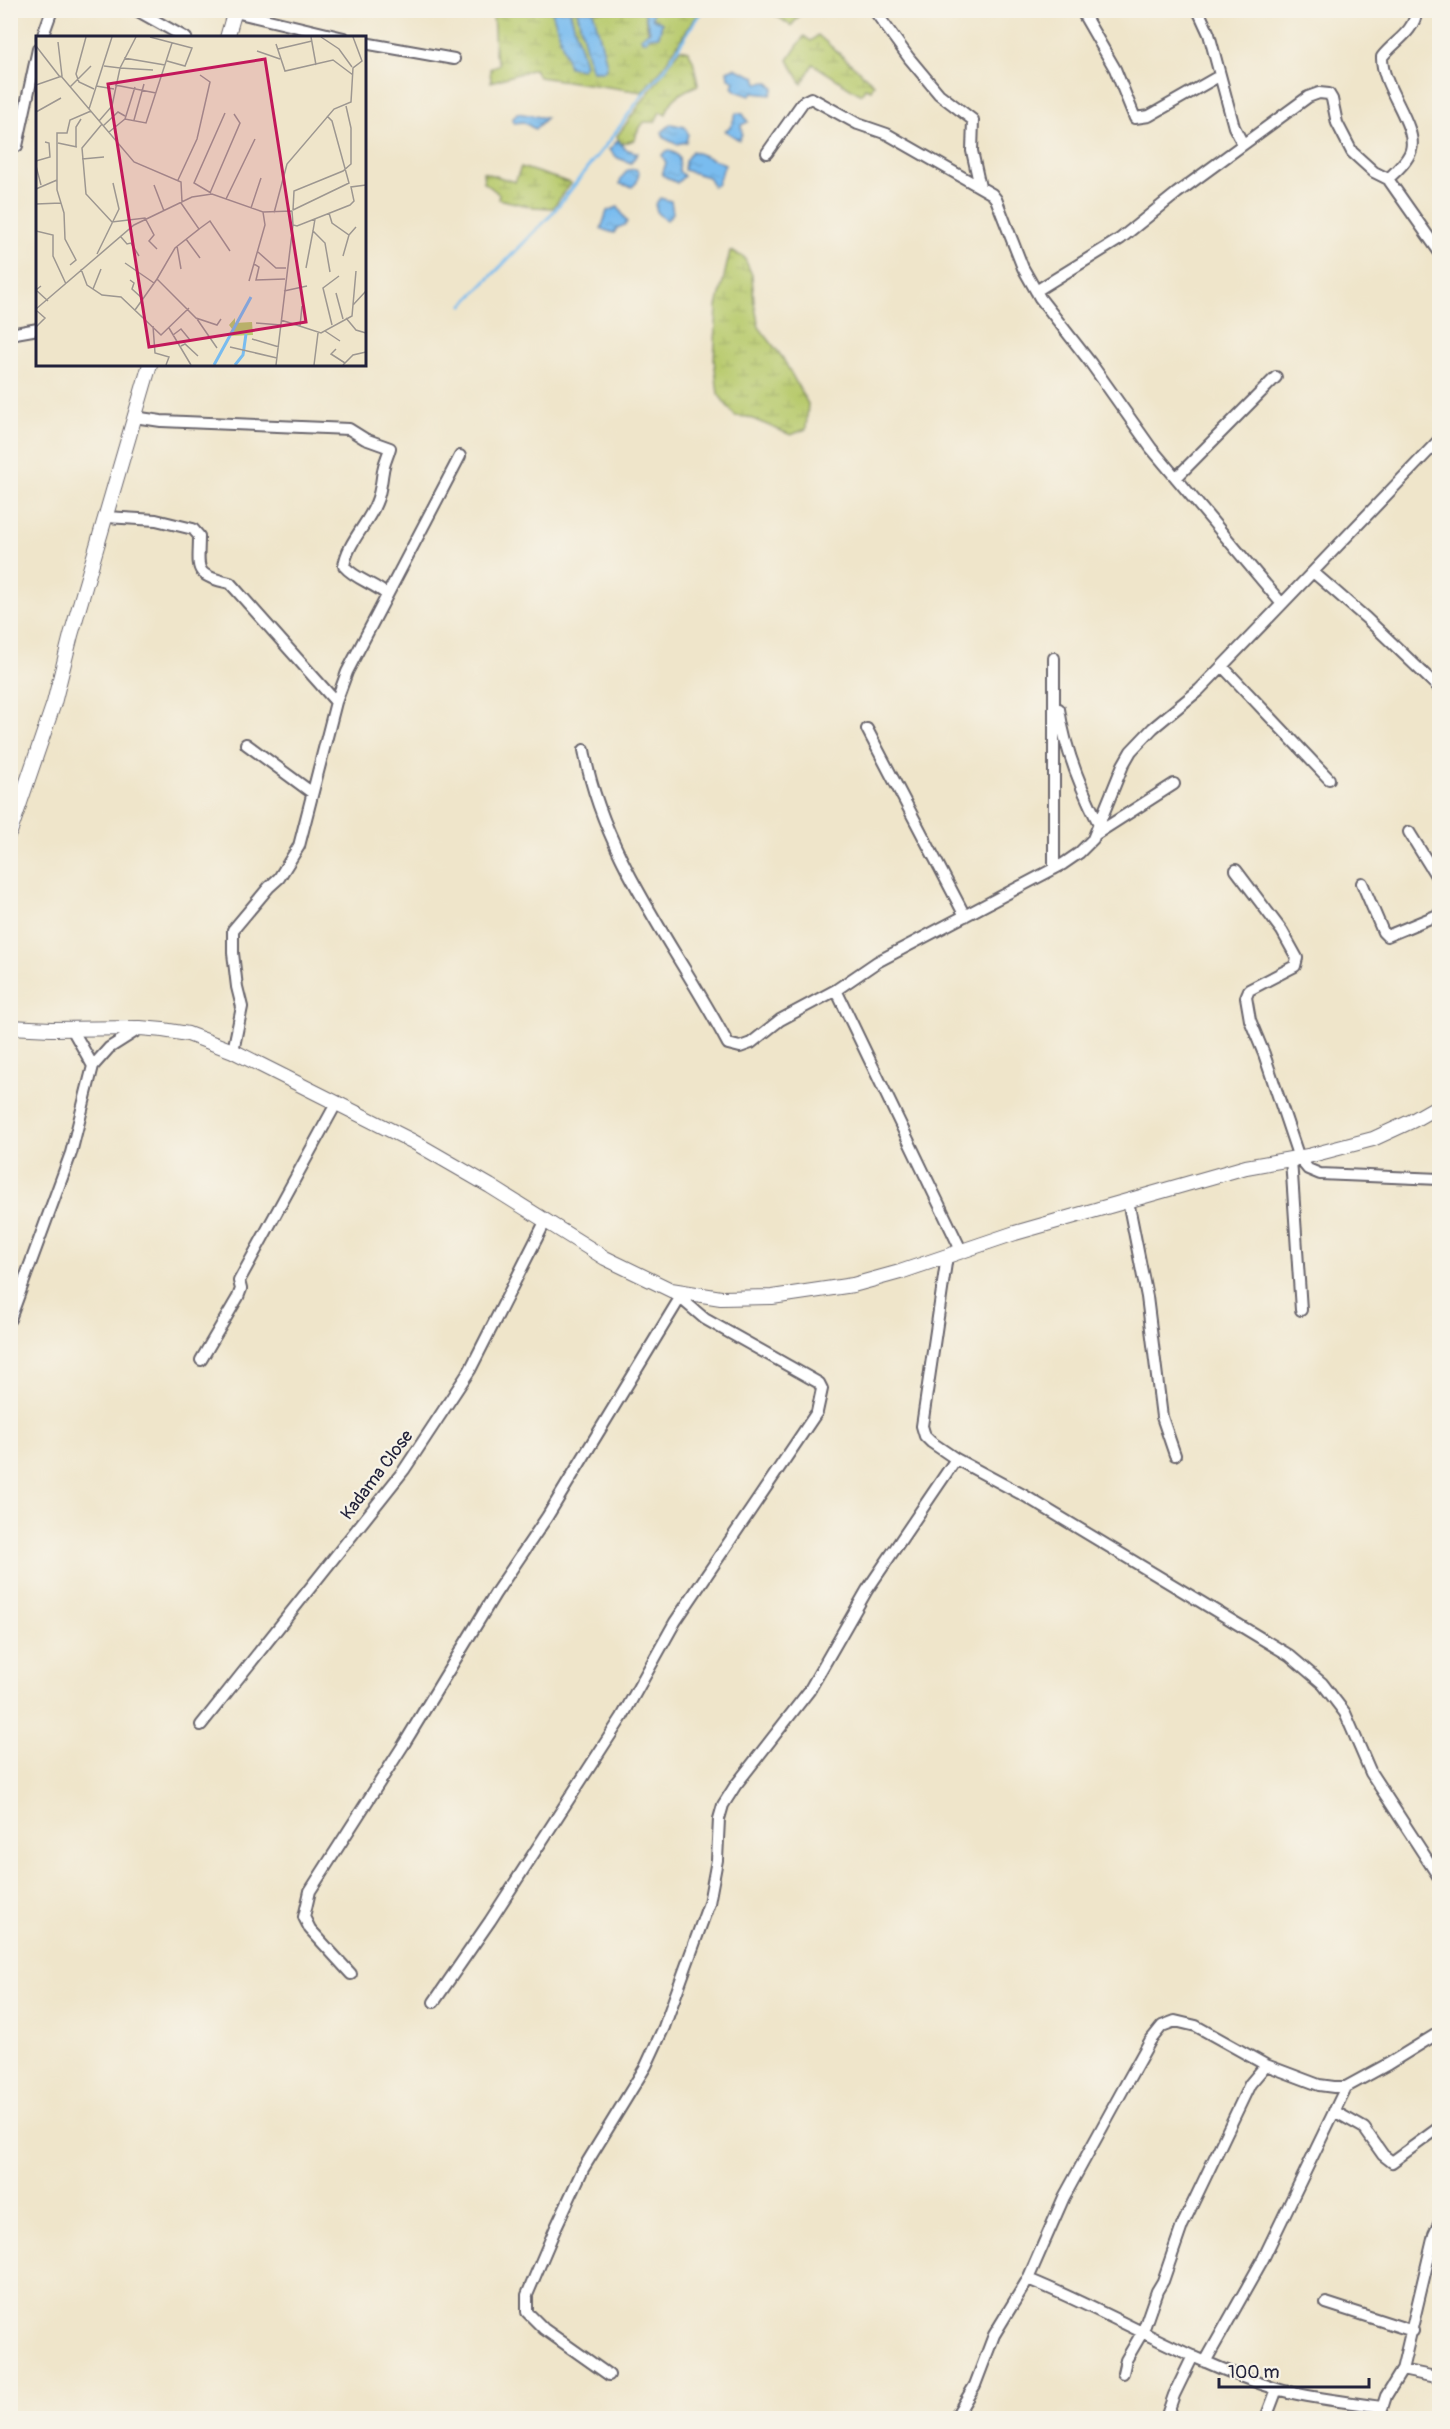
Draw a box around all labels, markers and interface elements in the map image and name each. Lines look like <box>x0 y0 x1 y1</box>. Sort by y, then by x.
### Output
inset map <box>36 36 366 366</box>
street label: Kadama Close <box>336 1425 418 1525</box>
scale bar <box>1219 2351 1369 2389</box>
text: 100 m <box>1228 2361 1280 2384</box>

